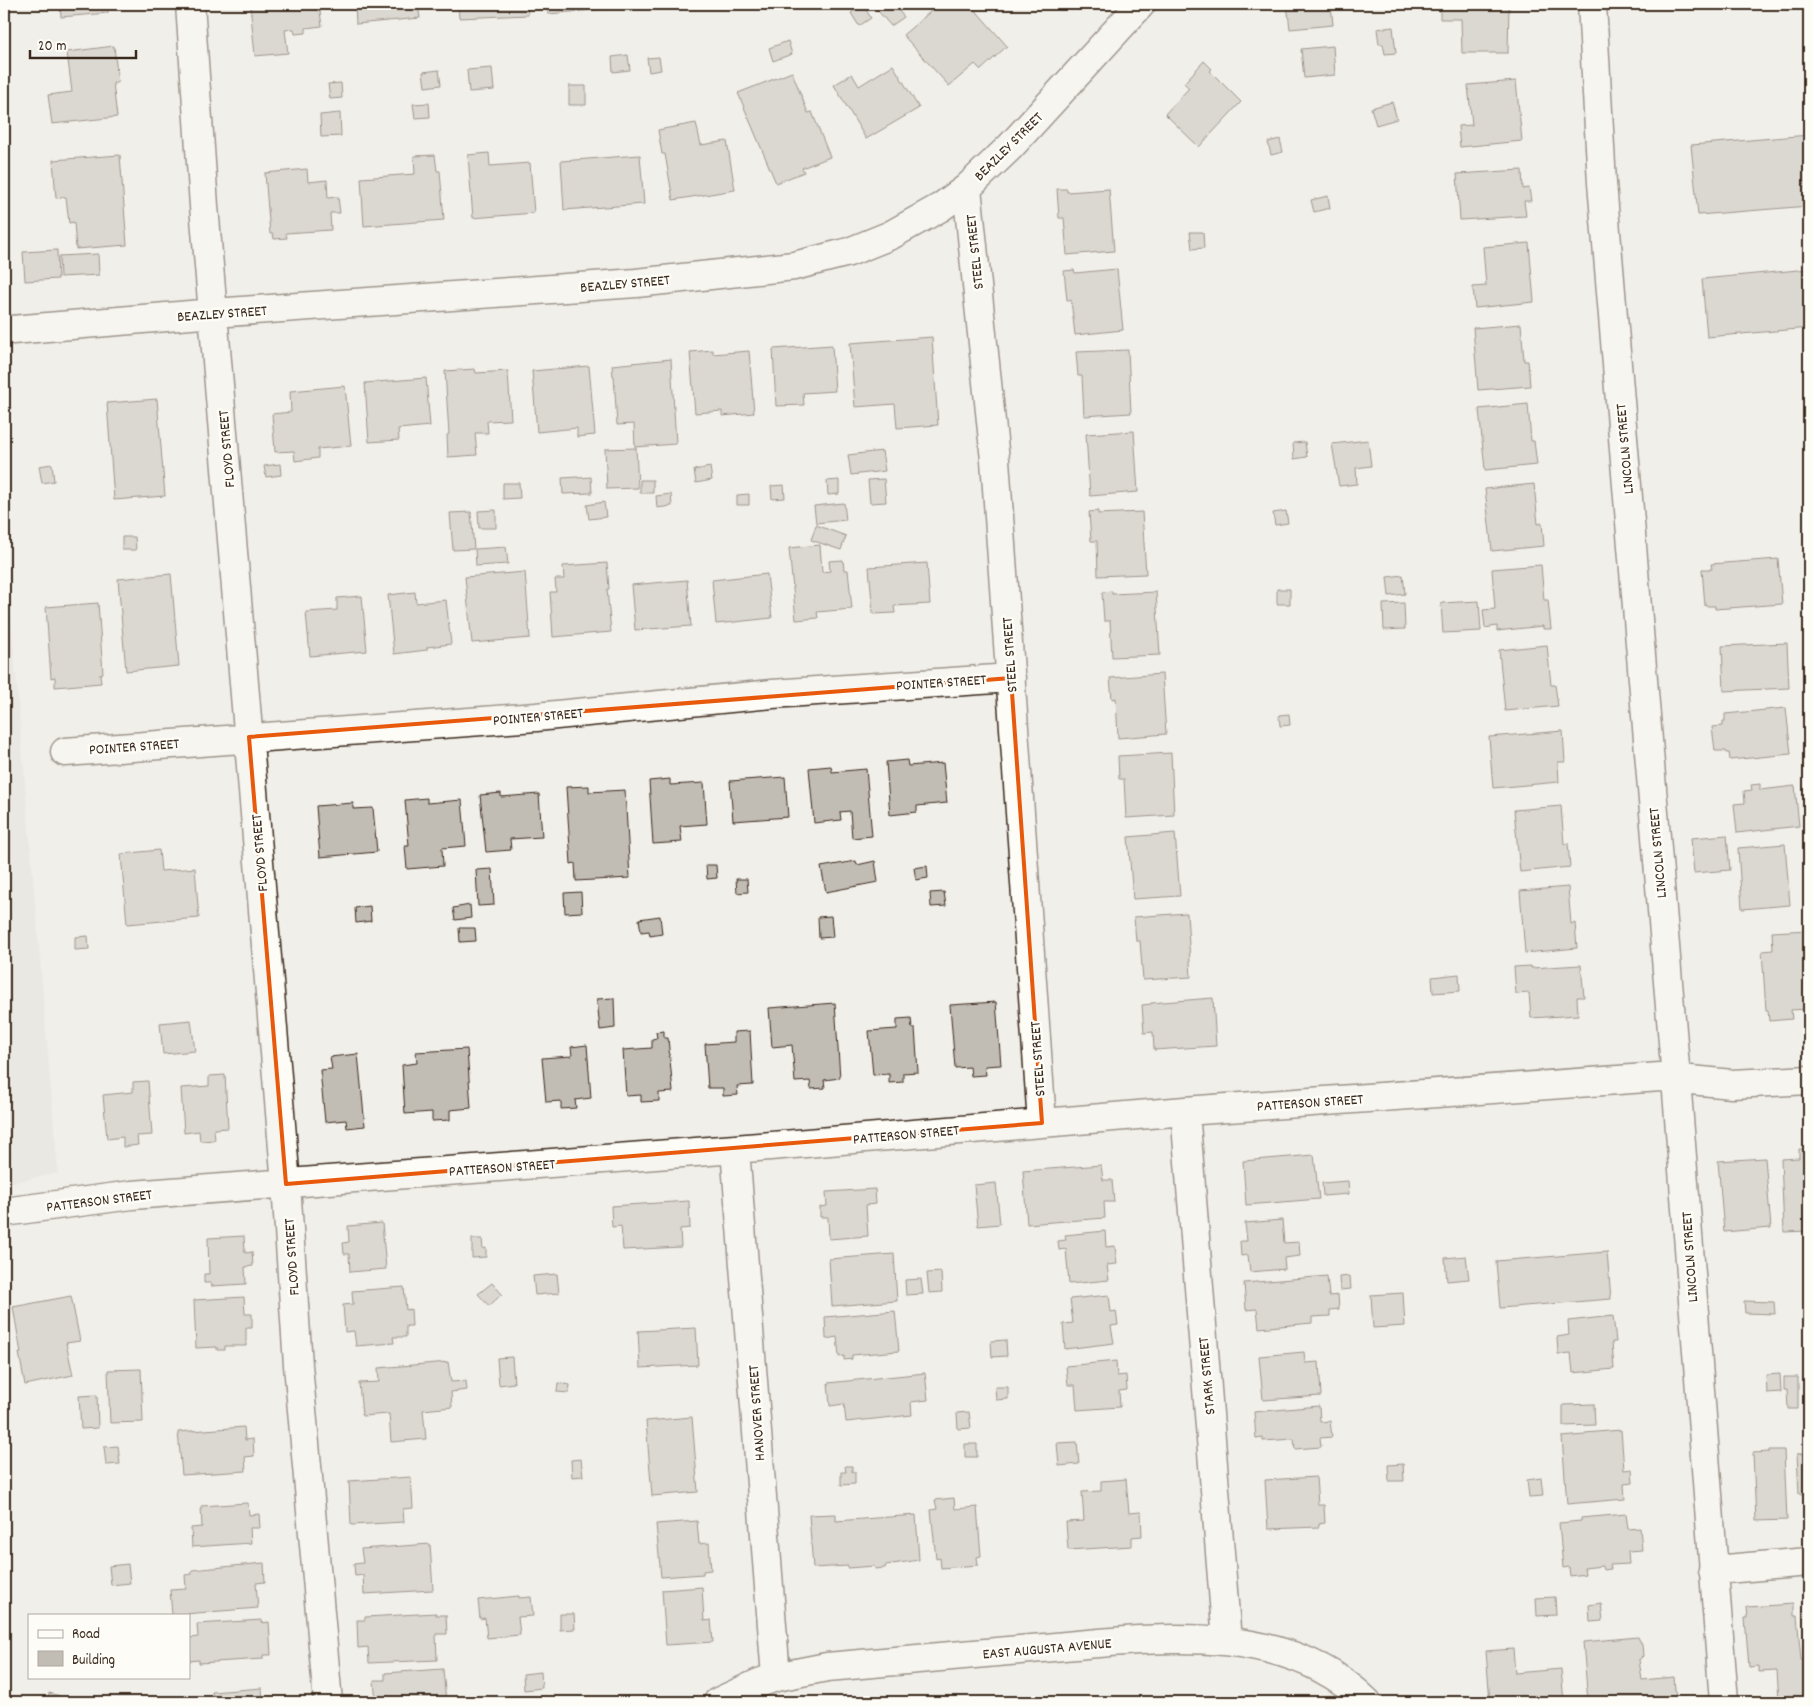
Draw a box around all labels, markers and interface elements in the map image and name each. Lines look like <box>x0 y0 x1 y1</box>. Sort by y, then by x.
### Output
scale bar <box>30 28 136 60</box>
text: 20 m <box>38 36 66 58</box>
street label: BEAZLEY STREET <box>970 108 1049 187</box>
street label: STEEL STREET <box>961 213 991 290</box>
street label: BEAZLEY STREET <box>579 270 671 300</box>
street label: BEAZLEY STREET <box>176 301 268 329</box>
street label: LINCOLN STREET <box>1611 403 1641 495</box>
street label: FLOYD STREET <box>214 409 242 488</box>
street label: STEEL STREET <box>997 617 1025 693</box>
street label: POINTER STREET <box>895 670 987 698</box>
street label: POINTER STREET <box>492 703 584 733</box>
street label: POINTER STREET <box>88 734 180 762</box>
street label: LINCOLN STREET <box>1644 807 1674 899</box>
street label: FLOYD STREET <box>247 813 275 892</box>
street label: STEEL STREET <box>1025 1021 1053 1097</box>
street label: PATTERSON STREET <box>1256 1089 1364 1119</box>
street label: PATTERSON STREET <box>852 1120 960 1152</box>
street label: PATTERSON STREET <box>448 1154 556 1184</box>
street label: PATTERSON STREET <box>45 1185 154 1219</box>
street label: LINCOLN STREET <box>1677 1211 1705 1303</box>
street label: FLOYD STREET <box>279 1217 307 1296</box>
street label: STARK STREET <box>1194 1336 1222 1416</box>
street label: HANOVER STREET <box>744 1364 772 1462</box>
legend <box>28 1614 190 1678</box>
text: Road <box>72 1624 100 1646</box>
street label: EAST AUGUSTA AVENUE <box>982 1633 1113 1667</box>
text: Building <box>72 1650 115 1672</box>

